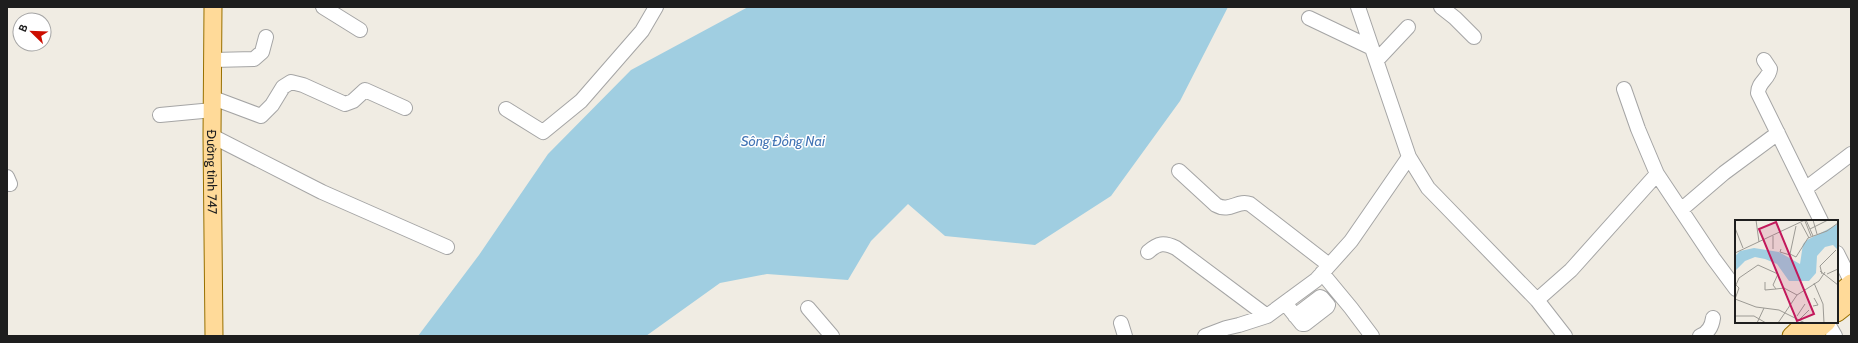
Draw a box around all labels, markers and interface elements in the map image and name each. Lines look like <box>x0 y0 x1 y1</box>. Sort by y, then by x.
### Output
north arrow <box>12 12 52 52</box>
text: B <box>15 22 31 34</box>
street label: Đường tỉnh 747 <box>204 130 221 215</box>
water label: Sông Đồng Nai <box>741 132 826 150</box>
inset map <box>1735 220 1838 323</box>

